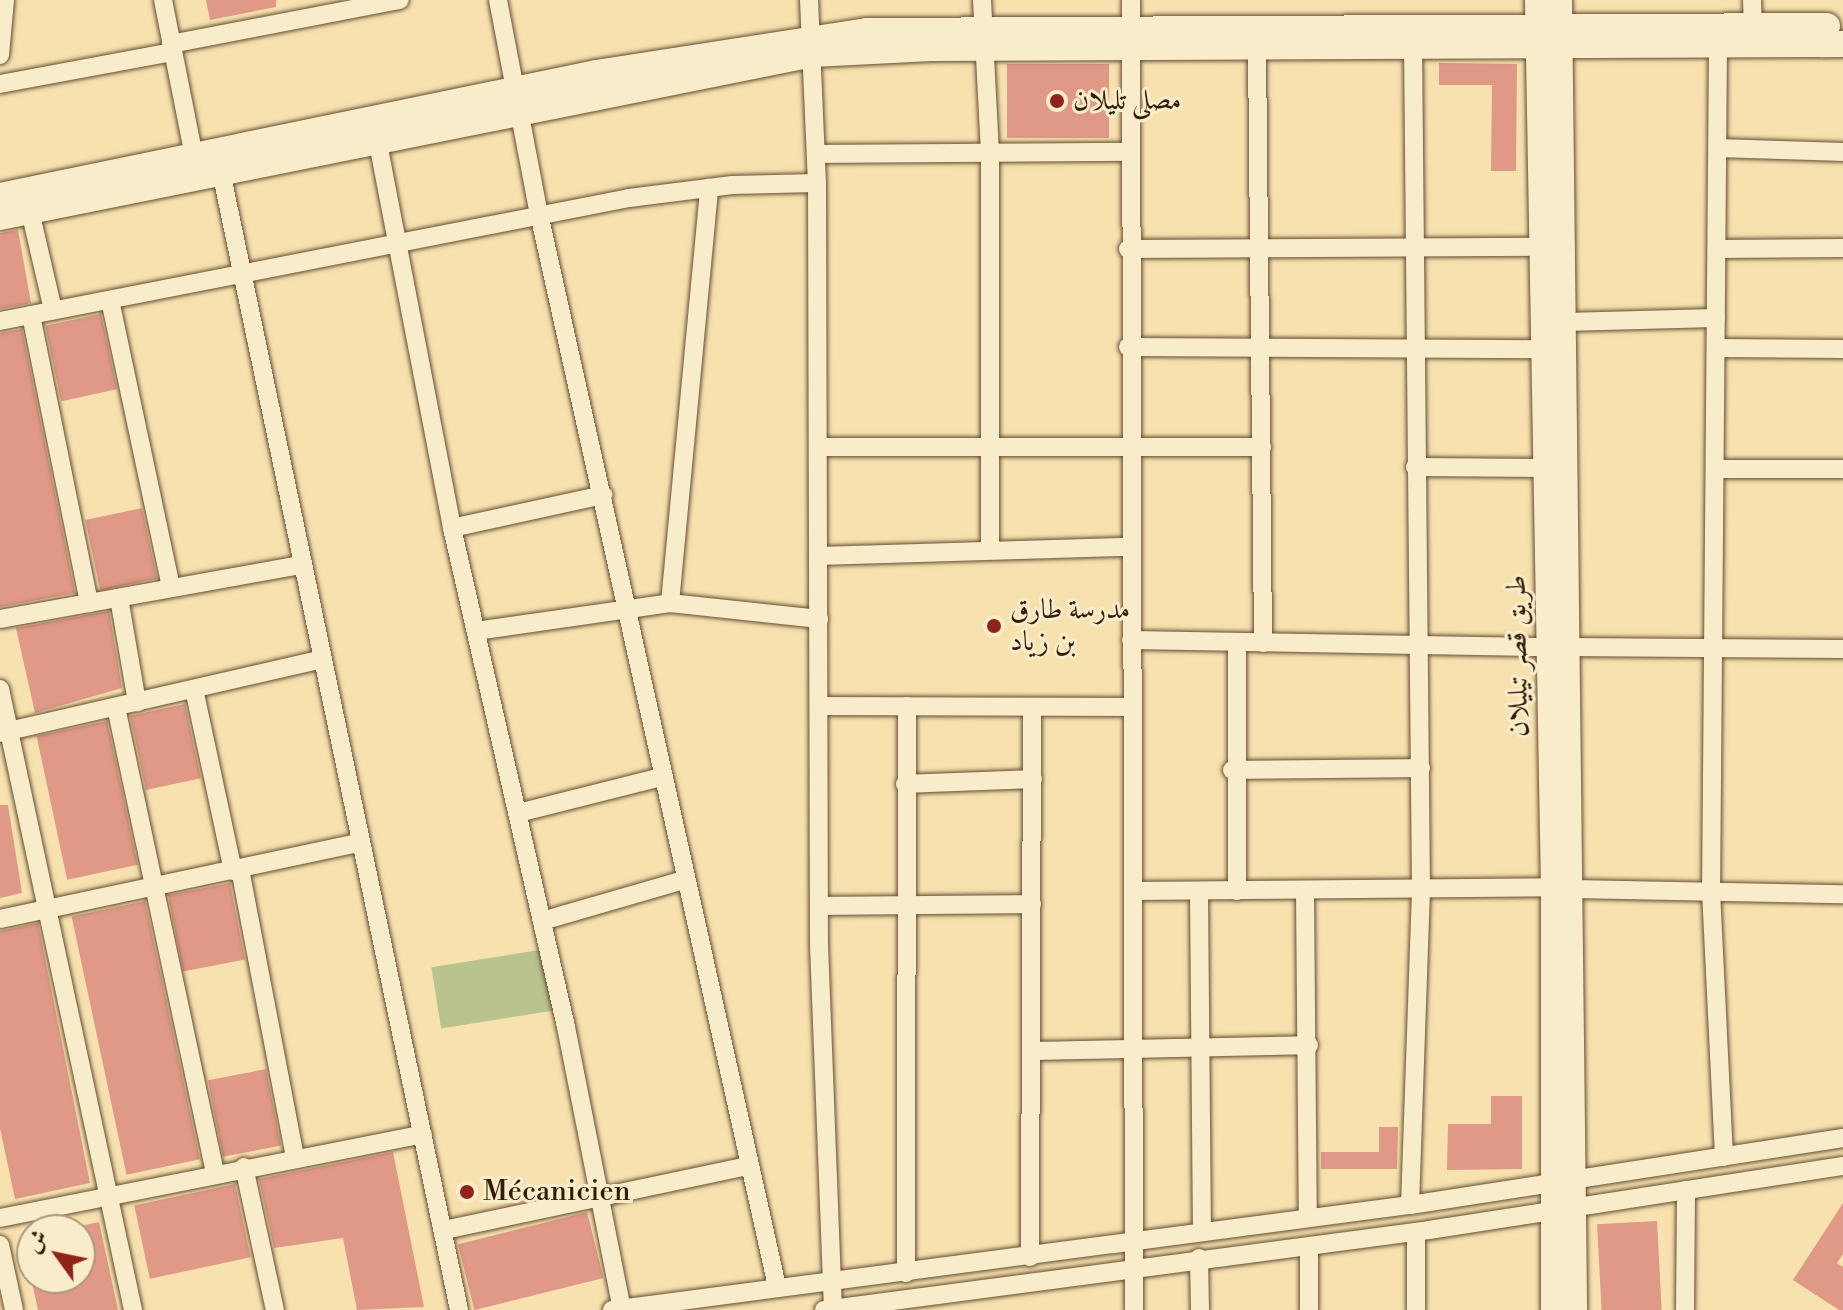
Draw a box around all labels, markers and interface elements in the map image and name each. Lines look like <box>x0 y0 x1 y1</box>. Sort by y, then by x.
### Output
place label: مصلى تليلان <box>1073 84 1181 118</box>
marker: مصلى تليلان <box>1048 92 1066 110</box>
street label: طريق قصر تيليلان <box>1500 575 1536 737</box>
place label: مدرسة طارق بن زياد <box>1010 593 1130 659</box>
marker: مدرسة طارق بن زياد <box>985 617 1003 635</box>
place label: Mécanicien <box>483 1175 630 1209</box>
marker: Mécanicien <box>458 1183 476 1201</box>
north arrow <box>16 1214 96 1294</box>
text: ش <box>20 1225 54 1258</box>

